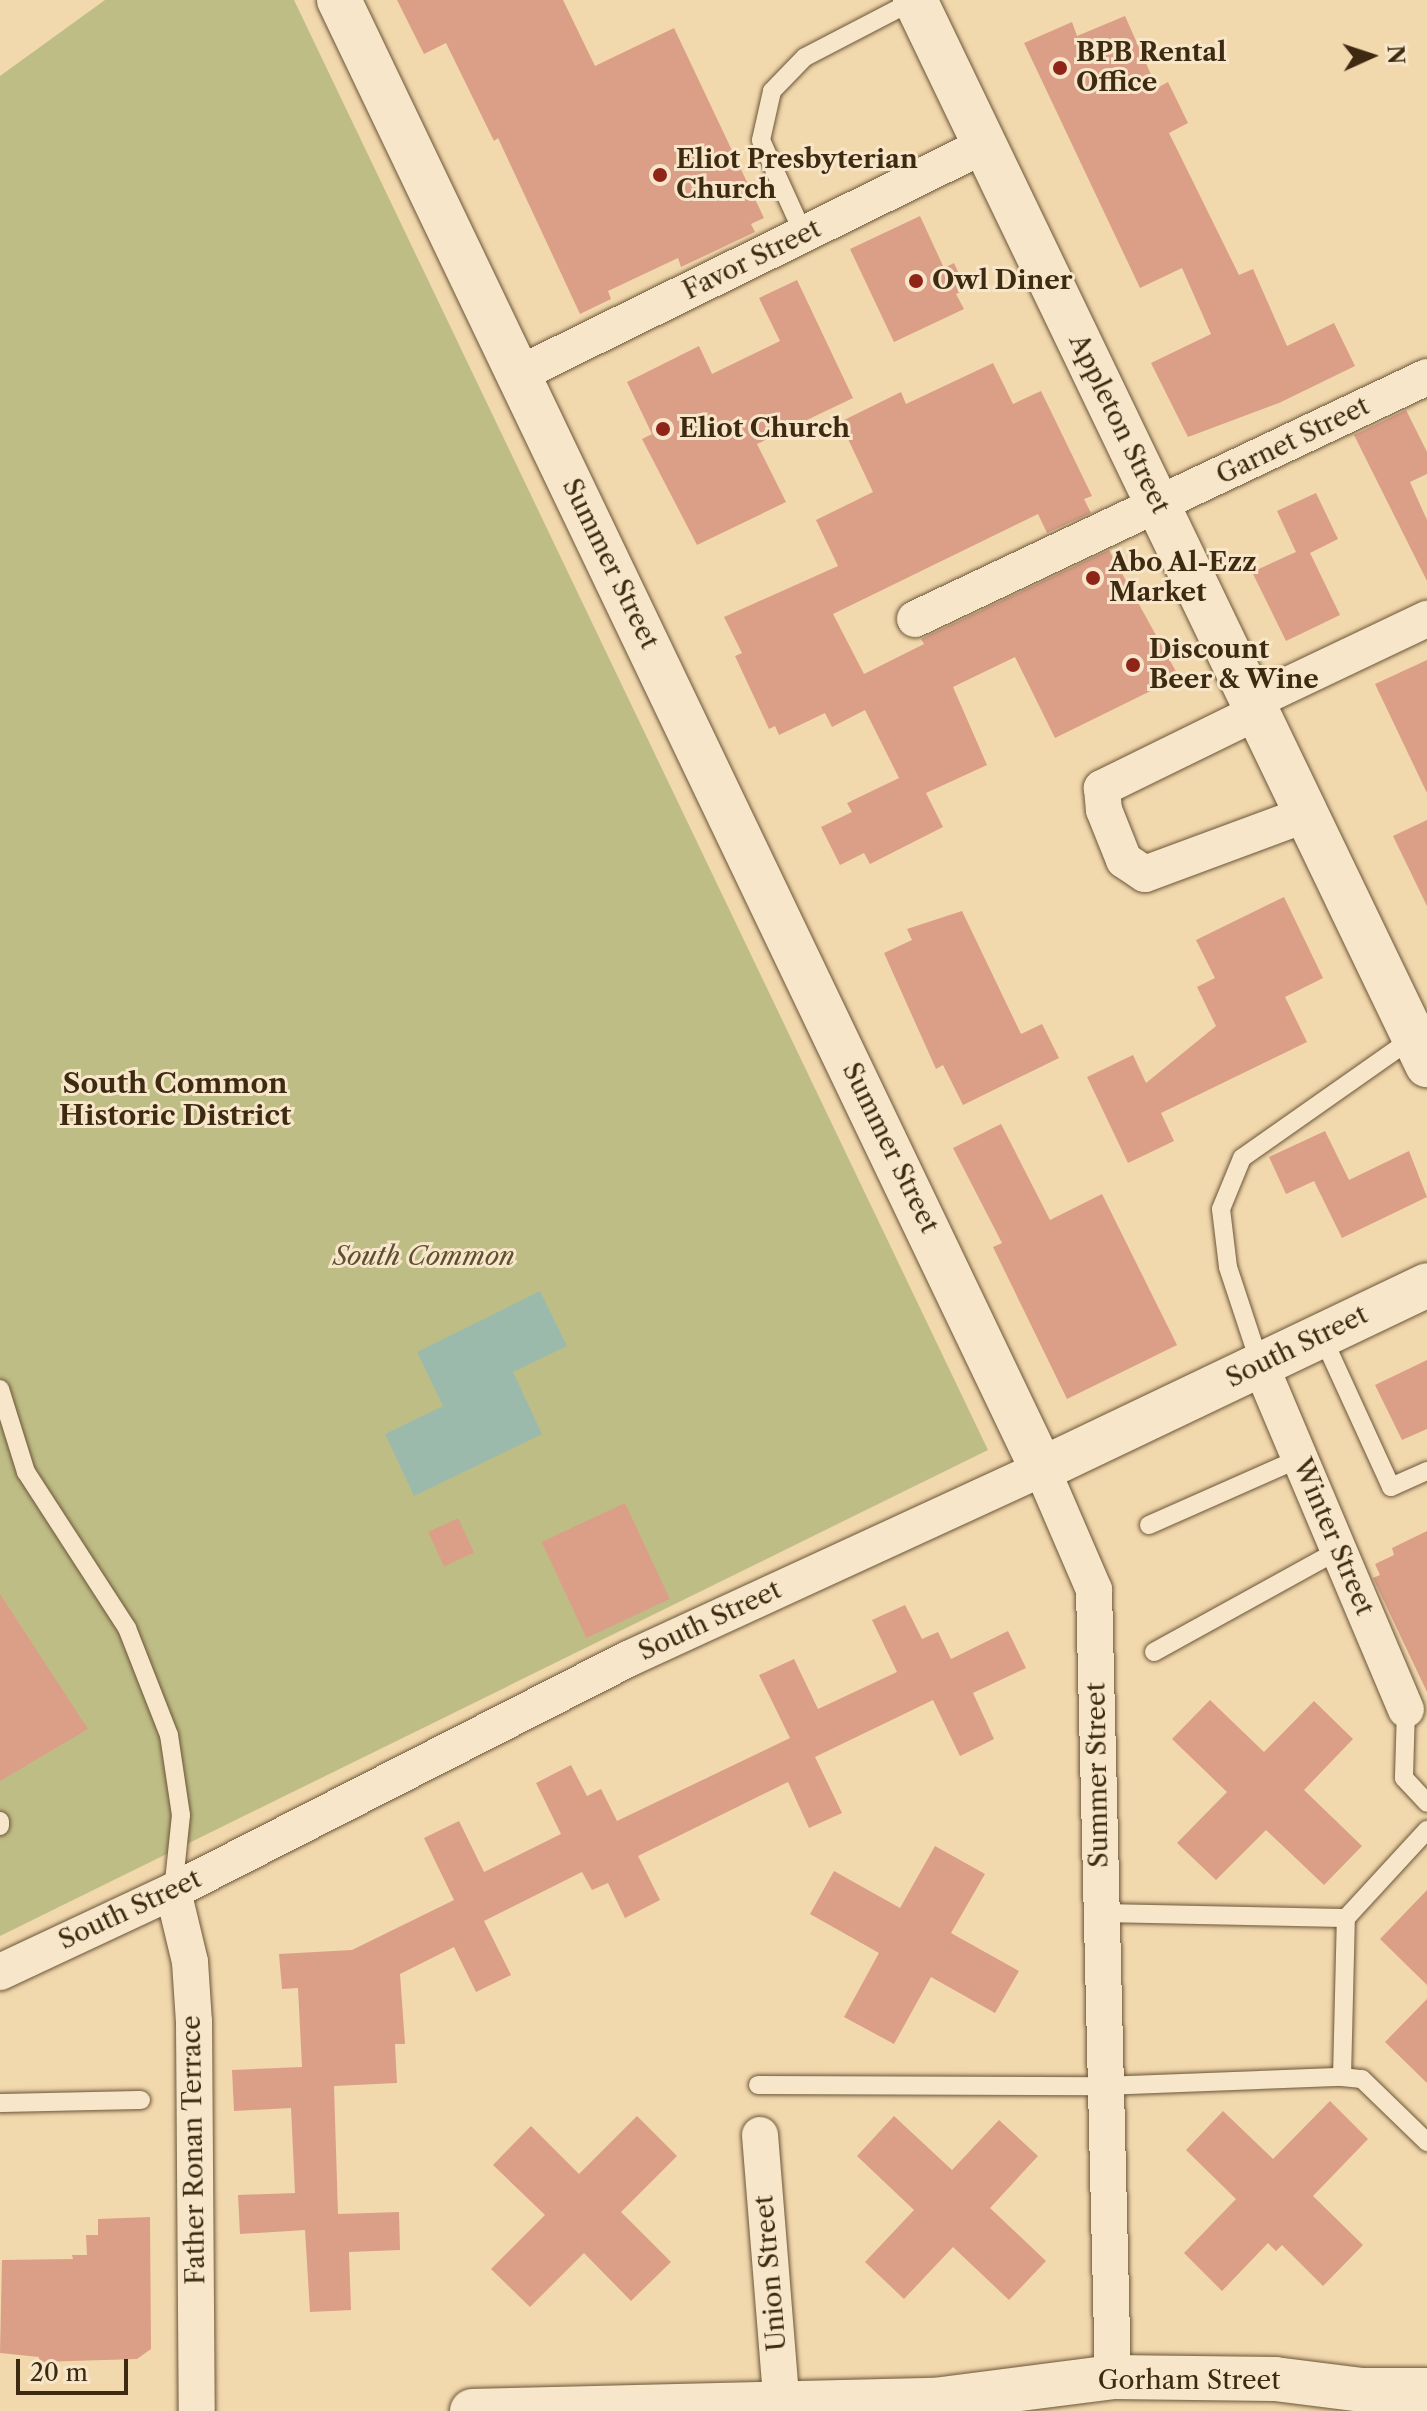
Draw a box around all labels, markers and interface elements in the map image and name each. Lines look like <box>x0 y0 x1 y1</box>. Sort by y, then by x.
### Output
north arrow <box>1331 16 1411 96</box>
place label: BPB Rental Office <box>1076 37 1227 98</box>
text: N <box>1381 44 1409 65</box>
marker: BPB Rental Office <box>1051 59 1069 77</box>
place label: Eliot Presbyterian Church <box>676 144 918 206</box>
marker: Eliot Presbyterian Church <box>651 166 669 184</box>
street label: Favor Street <box>678 213 826 307</box>
place label: Owl Diner <box>932 265 1073 297</box>
marker: Owl Diner <box>907 272 925 290</box>
street label: Appleton Street <box>1062 329 1176 519</box>
street label: Garnet Street <box>1211 391 1375 491</box>
place label: Eliot Church <box>679 413 850 445</box>
marker: Eliot Church <box>654 420 672 438</box>
street label: Summer Street <box>555 474 665 654</box>
place label: Abo Al-Ezz Market <box>1109 547 1258 608</box>
marker: Abo Al-Ezz Market <box>1084 569 1102 587</box>
place label: Discount Beer & Wine <box>1149 634 1320 696</box>
marker: Discount Beer & Wine <box>1124 656 1142 674</box>
street label: Summer Street <box>835 1058 945 1238</box>
district label: South Common Historic District <box>59 1066 291 1132</box>
park label: South Common <box>333 1241 515 1273</box>
street label: South Street <box>1221 1299 1373 1395</box>
street label: Winter Street <box>1286 1454 1380 1620</box>
street label: South Street <box>634 1574 786 1668</box>
street label: Summer Street <box>1081 1682 1115 1868</box>
street label: South Street <box>54 1863 206 1957</box>
street label: Father Ronan Terrace <box>176 2014 212 2286</box>
street label: Union Street <box>749 2194 793 2352</box>
scale bar <box>20 2343 132 2393</box>
text: 20 m <box>30 2358 88 2387</box>
street label: Gorham Street <box>1098 2365 1280 2397</box>

